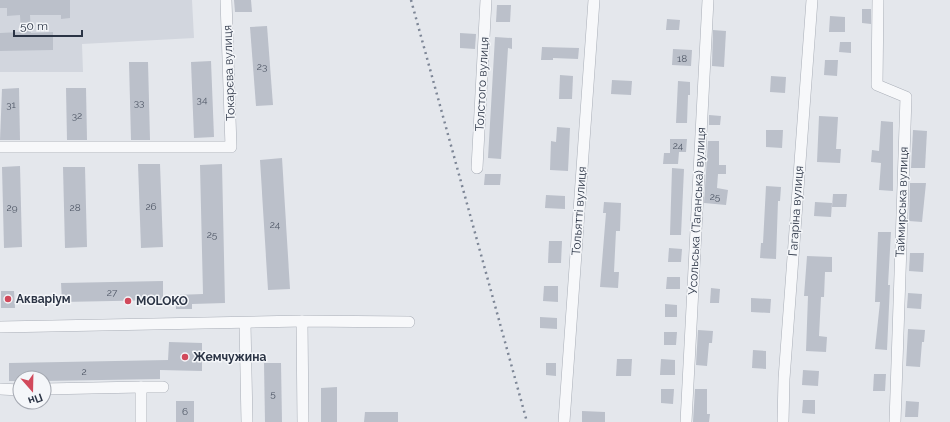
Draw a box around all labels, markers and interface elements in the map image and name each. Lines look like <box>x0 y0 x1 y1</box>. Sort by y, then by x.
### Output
scale bar <box>14 12 82 38</box>
text: 50 m <box>20 19 48 33</box>
street label: Токарєва вулиця <box>220 25 238 121</box>
street label: Толстого вулиця <box>473 36 491 132</box>
house number: 18 <box>677 53 687 64</box>
house number: 23 <box>257 61 267 72</box>
house number: 34 <box>197 94 208 105</box>
house number: 33 <box>134 97 144 108</box>
house number: 31 <box>6 99 17 110</box>
house number: 32 <box>72 110 82 121</box>
street label: Усольська (Таганська) вулиця <box>686 127 708 295</box>
house number: 24 <box>673 140 684 151</box>
street label: Таймирська вулиця <box>893 146 911 258</box>
street label: Гагаріна вулиця <box>786 165 806 257</box>
street label: Тольятті вулиця <box>569 166 589 256</box>
house number: 25 <box>710 191 721 202</box>
house number: 26 <box>145 201 157 212</box>
house number: 29 <box>6 202 18 213</box>
house number: 28 <box>69 202 81 213</box>
house number: 24 <box>270 219 281 230</box>
house number: 25 <box>207 229 218 240</box>
house number: 27 <box>107 287 118 298</box>
place label: Акваріум <box>16 292 71 306</box>
marker: Акваріум <box>3 294 13 304</box>
place label: MOLOKO <box>136 294 188 308</box>
marker: MOLOKO <box>123 296 133 306</box>
place label: Жемчужина <box>193 350 266 364</box>
marker: Жемчужина <box>180 352 190 362</box>
house number: 2 <box>81 366 87 377</box>
north arrow <box>12 370 52 410</box>
house number: 5 <box>270 388 276 399</box>
text: Пн <box>26 390 44 408</box>
house number: 6 <box>182 406 188 417</box>

